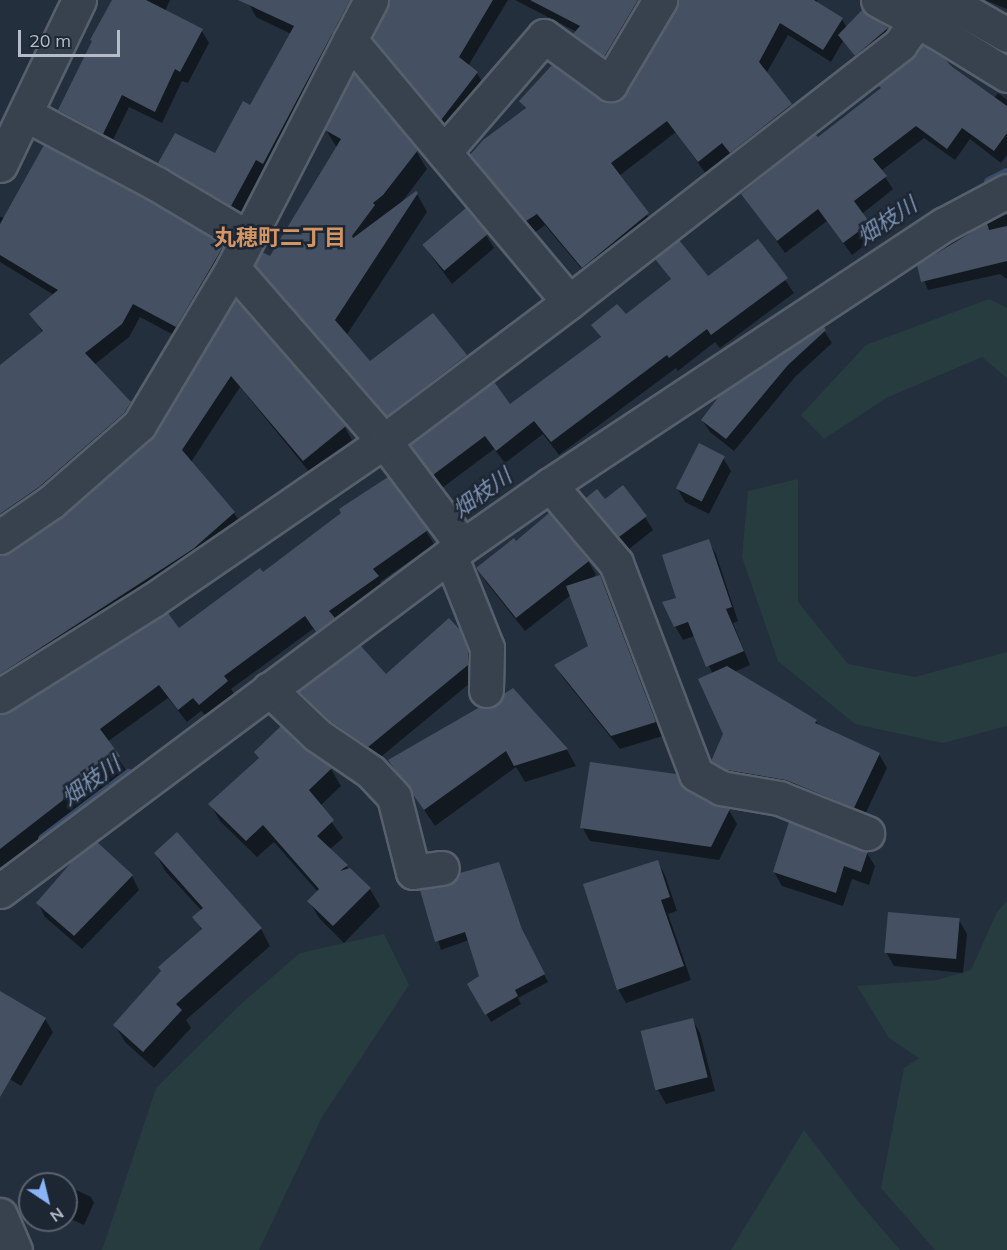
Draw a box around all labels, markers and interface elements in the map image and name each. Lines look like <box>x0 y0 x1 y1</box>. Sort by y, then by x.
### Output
scale bar <box>21 18 123 56</box>
text: 20 m <box>29 29 71 52</box>
water label: 畑枝川 <box>852 192 922 250</box>
district label: 丸穂町二丁目 <box>214 225 346 251</box>
water label: 畑枝川 <box>448 463 516 523</box>
water label: 畑枝川 <box>57 751 125 811</box>
north arrow <box>18 1172 78 1232</box>
text: N <box>46 1203 68 1227</box>

